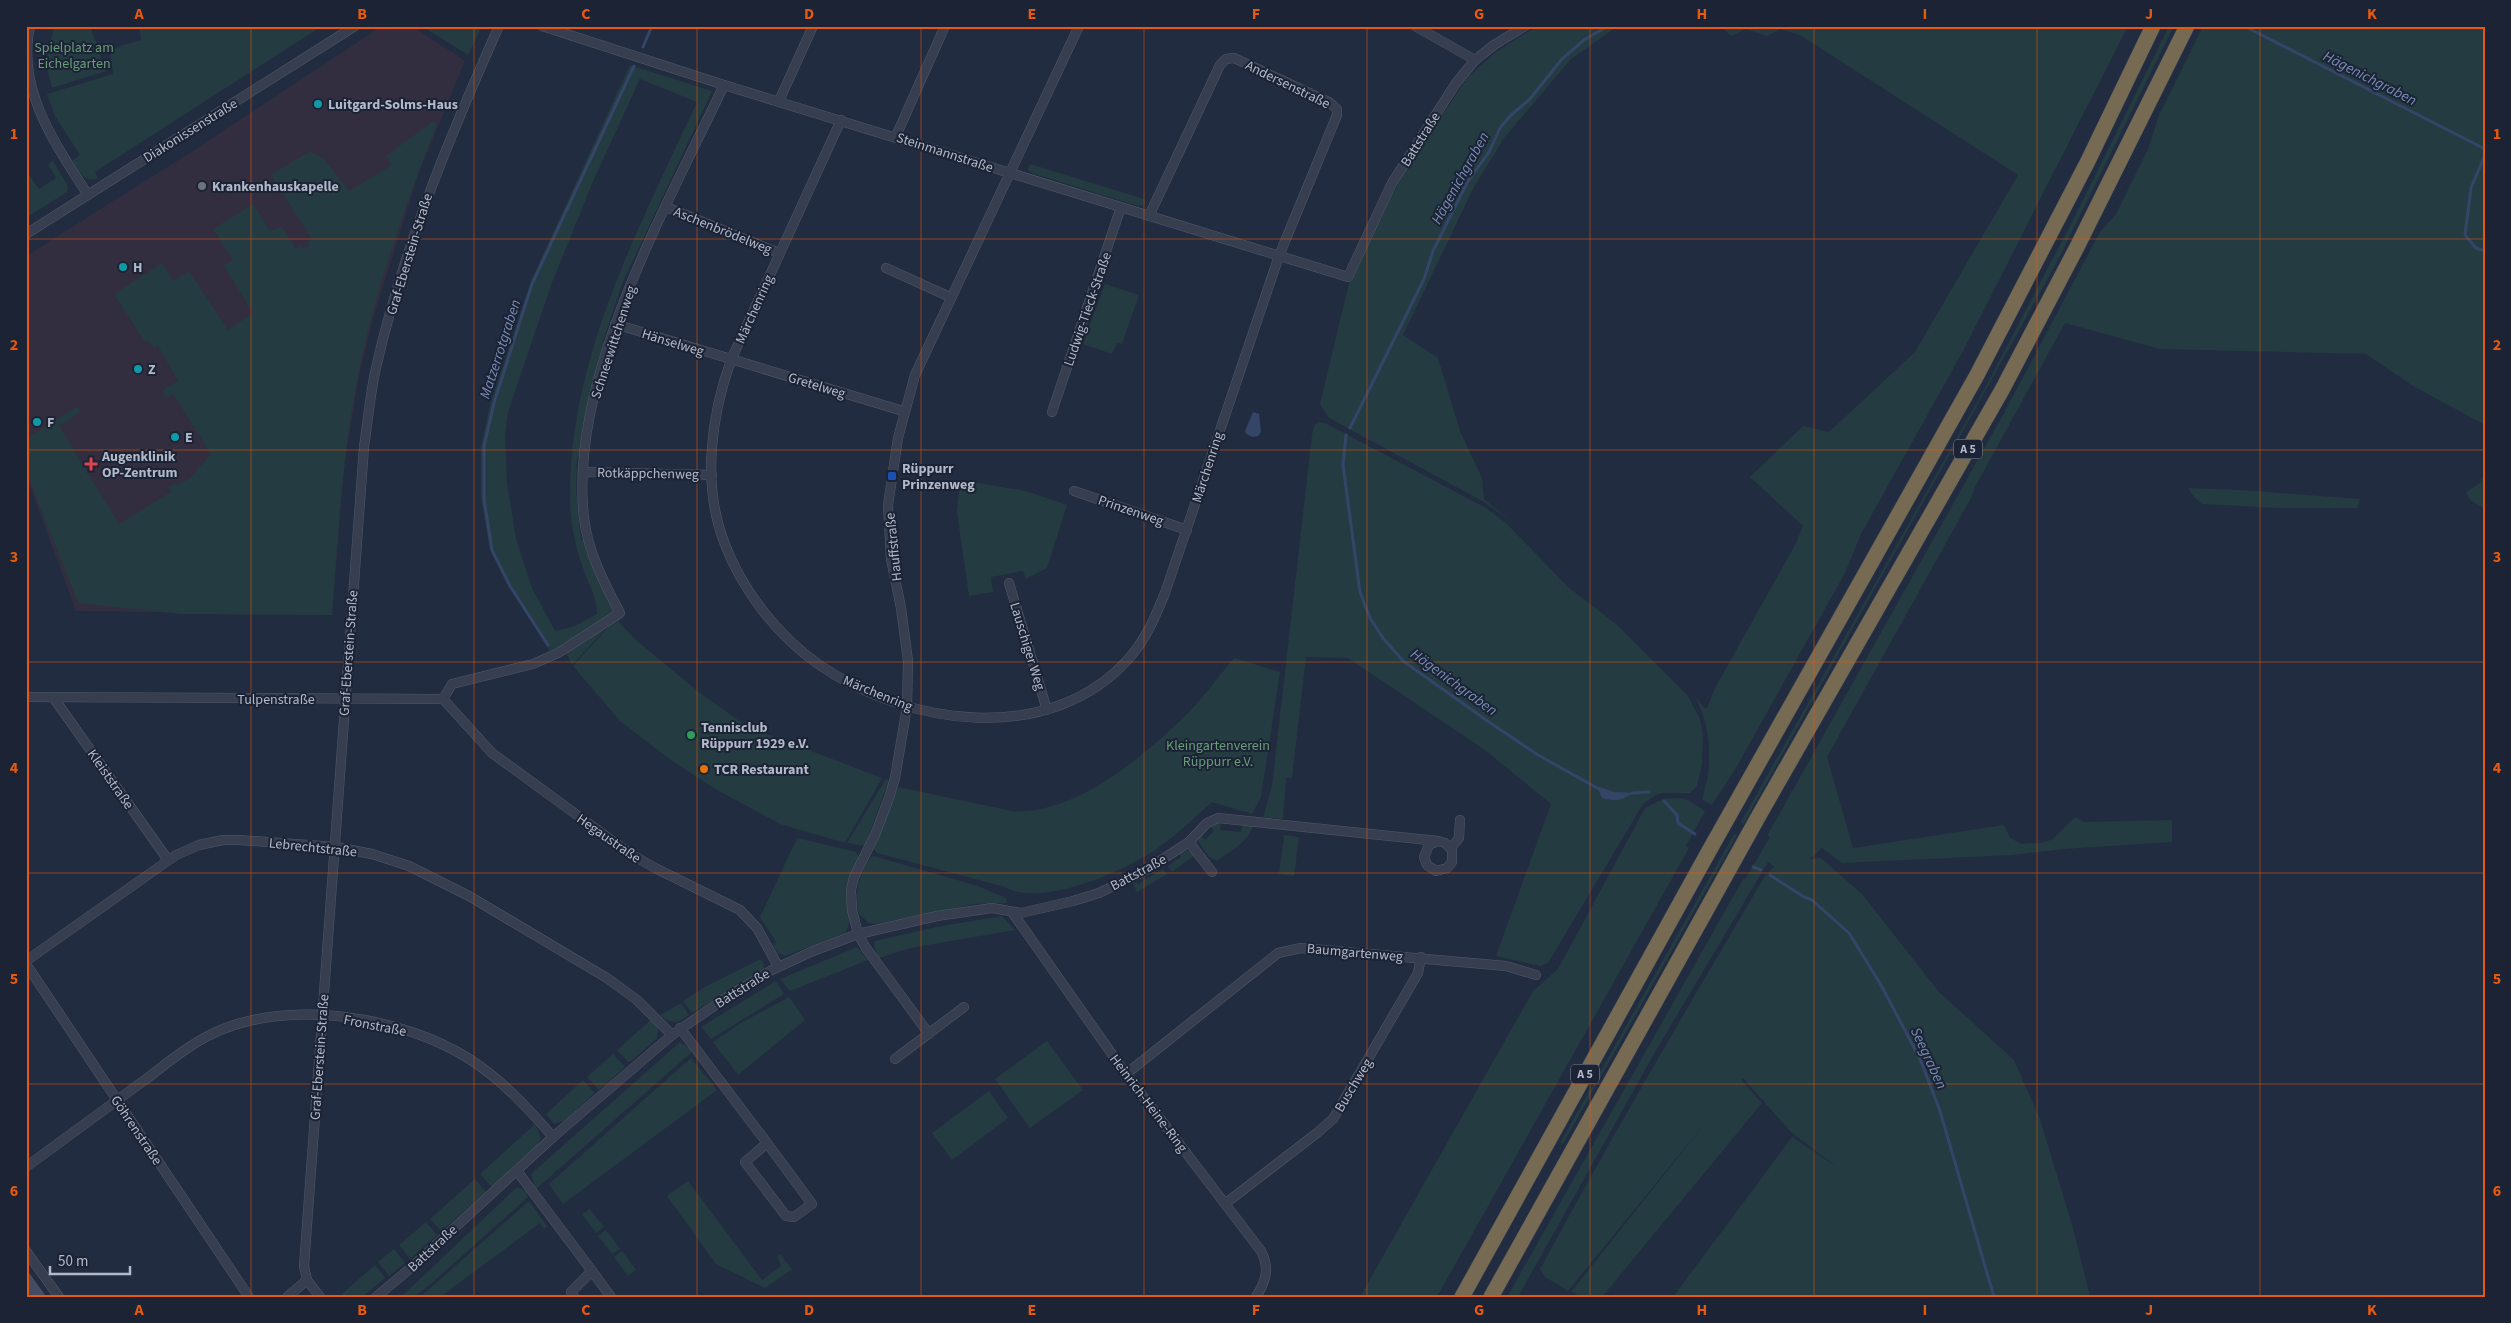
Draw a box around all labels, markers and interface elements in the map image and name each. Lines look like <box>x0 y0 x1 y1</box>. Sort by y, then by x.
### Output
text: A <box>133 3 144 25</box>
text: B <box>357 3 367 25</box>
text: C <box>581 3 591 25</box>
text: D <box>804 3 814 25</box>
text: E <box>1028 3 1036 25</box>
text: F <box>1252 3 1260 25</box>
text: G <box>1474 3 1484 25</box>
text: H <box>1697 3 1707 25</box>
text: I <box>1923 3 1927 25</box>
text: J <box>2145 3 2153 25</box>
text: K <box>2367 3 2377 25</box>
park label: Spielplatz am Eichelgarten <box>34 38 114 74</box>
water label: Hägenichgraben <box>2319 46 2420 111</box>
street label: Andersenstraße <box>1242 56 1333 114</box>
street label: Diakonissenstraße <box>140 94 242 168</box>
place label: Luitgard-Solms-Haus <box>328 95 458 115</box>
marker: Luitgard-Solms-Haus <box>312 98 324 110</box>
street label: Battstraße <box>1396 108 1446 171</box>
text: 1 <box>10 123 18 145</box>
text: 1 <box>2493 123 2501 145</box>
street label: Steinmannstraße <box>894 128 996 178</box>
water label: Hägenichgraben <box>1426 128 1495 228</box>
place label: Krankenhauskapelle <box>212 177 339 197</box>
marker: Krankenhauskapelle <box>196 180 208 192</box>
street label: Graf-Eberstein-Straße <box>382 191 438 318</box>
street label: Aschenbrödelweg <box>670 202 775 260</box>
street label: Ludwig-Tieck-Straße <box>1059 250 1117 369</box>
place label: H <box>133 258 142 278</box>
marker: H <box>117 261 129 273</box>
street label: Märchenring <box>731 272 779 347</box>
street label: Schneewittchenweg <box>586 283 642 402</box>
water label: Matzerrotgraben <box>475 297 526 402</box>
street label: Hänselweg <box>639 324 706 362</box>
text: 2 <box>10 334 18 356</box>
text: 2 <box>2493 334 2501 356</box>
place label: Z <box>148 360 156 380</box>
marker: Z <box>132 363 144 375</box>
street label: Gretelweg <box>786 368 848 404</box>
place label: F <box>47 413 54 433</box>
marker: F <box>31 416 43 428</box>
place label: E <box>185 428 193 448</box>
street label: Märchenring <box>1187 429 1229 505</box>
marker: E <box>169 431 181 443</box>
road number: A 5 <box>1954 439 1982 458</box>
place label: Augenklinik OP-Zentrum <box>101 447 178 483</box>
marker: Augenklinik OP-Zentrum <box>84 457 98 471</box>
place label: Rüppurr Prinzenweg <box>902 459 975 495</box>
street label: Rotkäppchenweg <box>597 463 699 485</box>
marker: Rüppurr Prinzenweg <box>886 470 898 482</box>
street label: Prinzenweg <box>1095 490 1166 531</box>
street label: Hauffstraße <box>880 512 908 582</box>
text: 3 <box>10 546 18 568</box>
text: 3 <box>2493 546 2501 568</box>
street label: Graf-Eberstein-Straße <box>335 589 363 717</box>
street label: Lauschiger Weg <box>1004 600 1050 693</box>
water label: Hägenichgraben <box>1406 644 1501 721</box>
street label: Märchenring <box>840 671 915 717</box>
street label: Tulpenstraße <box>237 690 315 710</box>
place label: Tennisclub Rüppurr 1929 e.V. <box>701 718 809 754</box>
marker: Tennisclub Rüppurr 1929 e.V. <box>685 729 697 741</box>
park label: Kleingartenverein Rüppurr e.V. <box>1166 736 1270 772</box>
street label: Kleiststraße <box>82 746 138 814</box>
text: 4 <box>10 757 19 779</box>
text: 4 <box>2493 757 2502 779</box>
place label: TCR Restaurant <box>714 760 810 780</box>
marker: TCR Restaurant <box>698 763 710 775</box>
street label: Hegaustraße <box>572 809 645 868</box>
street label: Lebrechtstraße <box>268 833 358 863</box>
street label: Battstraße <box>1107 850 1170 896</box>
street label: Baumgartenweg <box>1306 939 1404 967</box>
street label: Battstraße <box>711 964 774 1014</box>
text: 5 <box>10 968 18 990</box>
text: 5 <box>2493 968 2501 990</box>
street label: Graf-Eberstein-Straße <box>306 993 334 1121</box>
street label: Fronstraße <box>342 1010 408 1042</box>
water label: Seegraben <box>1905 1024 1952 1093</box>
street label: Heinrich-Heine-Ring <box>1105 1050 1192 1157</box>
street label: Buschweg <box>1330 1055 1378 1116</box>
road number: A 5 <box>1571 1064 1599 1084</box>
street label: Göhrenstraße <box>105 1092 167 1169</box>
text: 6 <box>10 1180 18 1202</box>
text: 6 <box>2493 1180 2501 1202</box>
street label: Battstraße <box>404 1221 462 1277</box>
scale bar <box>50 1243 130 1275</box>
text: 50 m <box>58 1251 88 1272</box>
text: A <box>133 1299 144 1321</box>
text: B <box>357 1299 367 1321</box>
text: C <box>581 1299 591 1321</box>
text: D <box>804 1299 814 1321</box>
text: E <box>1028 1299 1036 1321</box>
text: F <box>1252 1299 1260 1321</box>
text: G <box>1474 1299 1484 1321</box>
text: H <box>1697 1299 1707 1321</box>
text: I <box>1923 1299 1927 1321</box>
text: J <box>2145 1299 2153 1321</box>
text: K <box>2367 1299 2377 1321</box>

